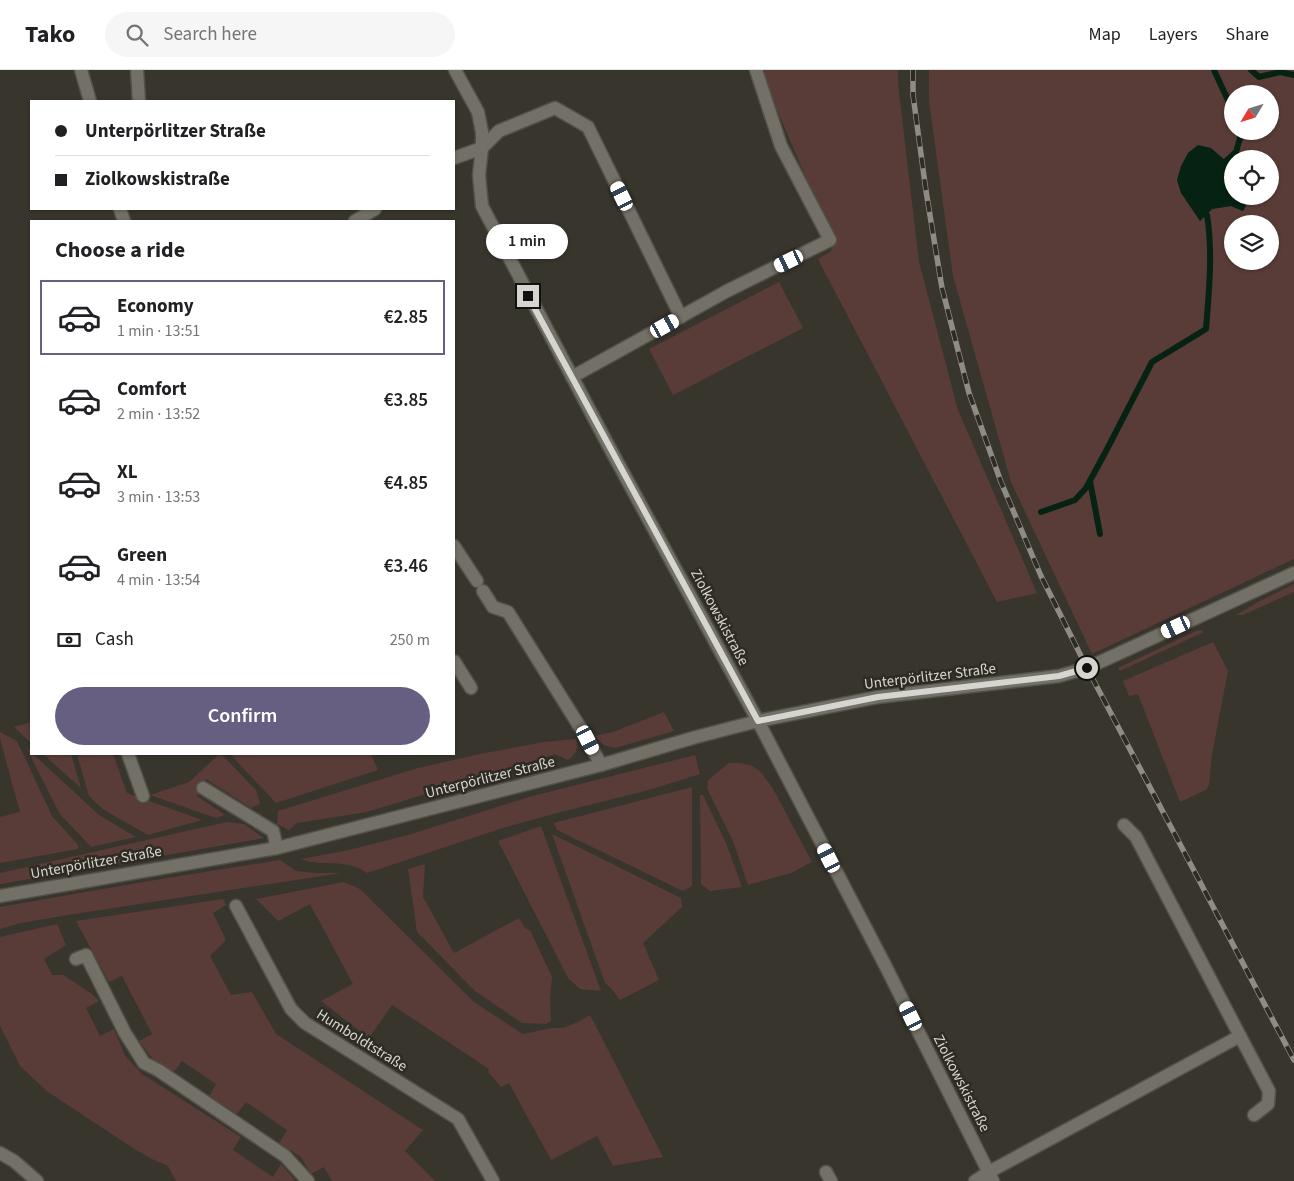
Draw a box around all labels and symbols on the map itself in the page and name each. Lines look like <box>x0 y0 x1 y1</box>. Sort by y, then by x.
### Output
north arrow <box>1224 85 1279 140</box>
car <box>608 179 635 213</box>
callout: 1 min <box>487 224 569 258</box>
car <box>772 248 805 274</box>
route end <box>517 285 539 307</box>
car <box>648 312 681 340</box>
street label: Ziolkowskistraße <box>685 565 754 669</box>
car <box>1159 614 1192 640</box>
route start <box>1076 657 1098 679</box>
street label: Unterpörlitzer Straße <box>863 658 997 695</box>
car <box>574 723 601 757</box>
street label: Unterpörlitzer Straße <box>423 751 557 804</box>
street label: Unterpörlitzer Straße <box>29 841 163 884</box>
car <box>815 841 842 875</box>
car <box>897 999 924 1033</box>
street label: Humboldtstraße <box>312 1004 411 1077</box>
street label: Ziolkowskistraße <box>928 1031 995 1136</box>

